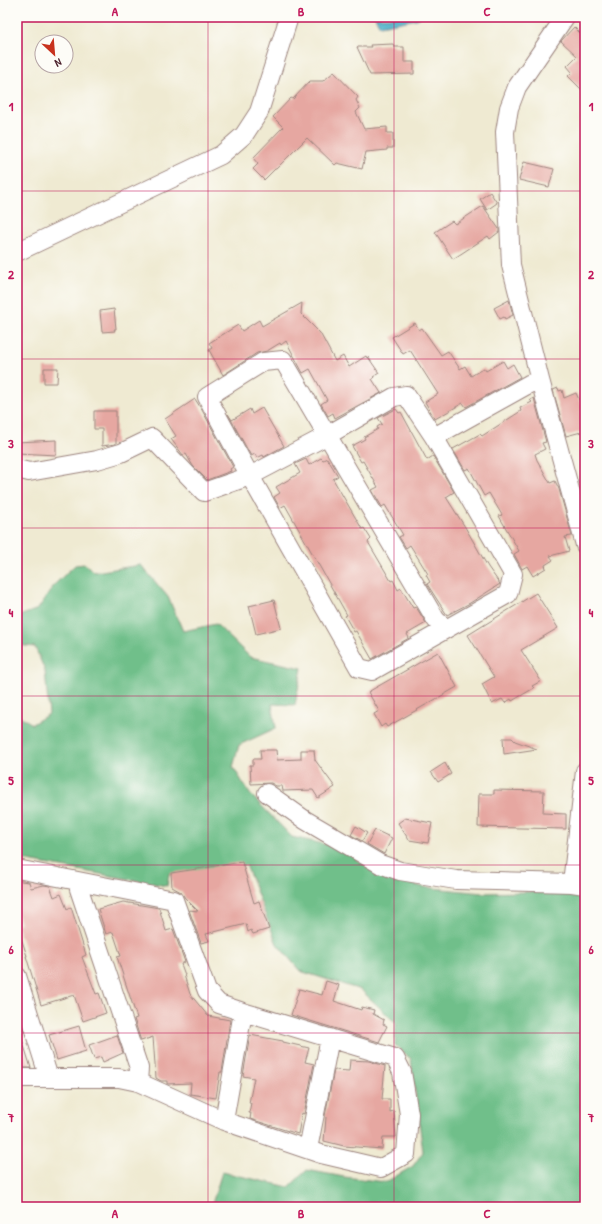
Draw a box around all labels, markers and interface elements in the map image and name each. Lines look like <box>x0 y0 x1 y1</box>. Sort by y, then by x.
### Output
text: A <box>112 2 119 20</box>
text: B <box>298 2 305 20</box>
text: C <box>483 2 491 20</box>
north arrow <box>34 34 74 74</box>
text: N <box>53 55 64 71</box>
text: 1 <box>9 97 14 115</box>
text: 1 <box>589 97 594 115</box>
text: 2 <box>8 265 15 283</box>
text: 2 <box>588 265 595 283</box>
text: 3 <box>8 434 14 452</box>
text: 3 <box>588 434 594 452</box>
text: 4 <box>9 603 14 621</box>
text: 4 <box>589 603 594 621</box>
text: 5 <box>8 771 14 789</box>
text: 5 <box>588 771 594 789</box>
text: 6 <box>8 940 14 958</box>
text: 6 <box>588 940 594 958</box>
text: 7 <box>7 1108 15 1126</box>
text: 7 <box>587 1108 595 1126</box>
text: A <box>112 1204 119 1222</box>
text: B <box>298 1204 305 1222</box>
text: C <box>483 1204 491 1222</box>

